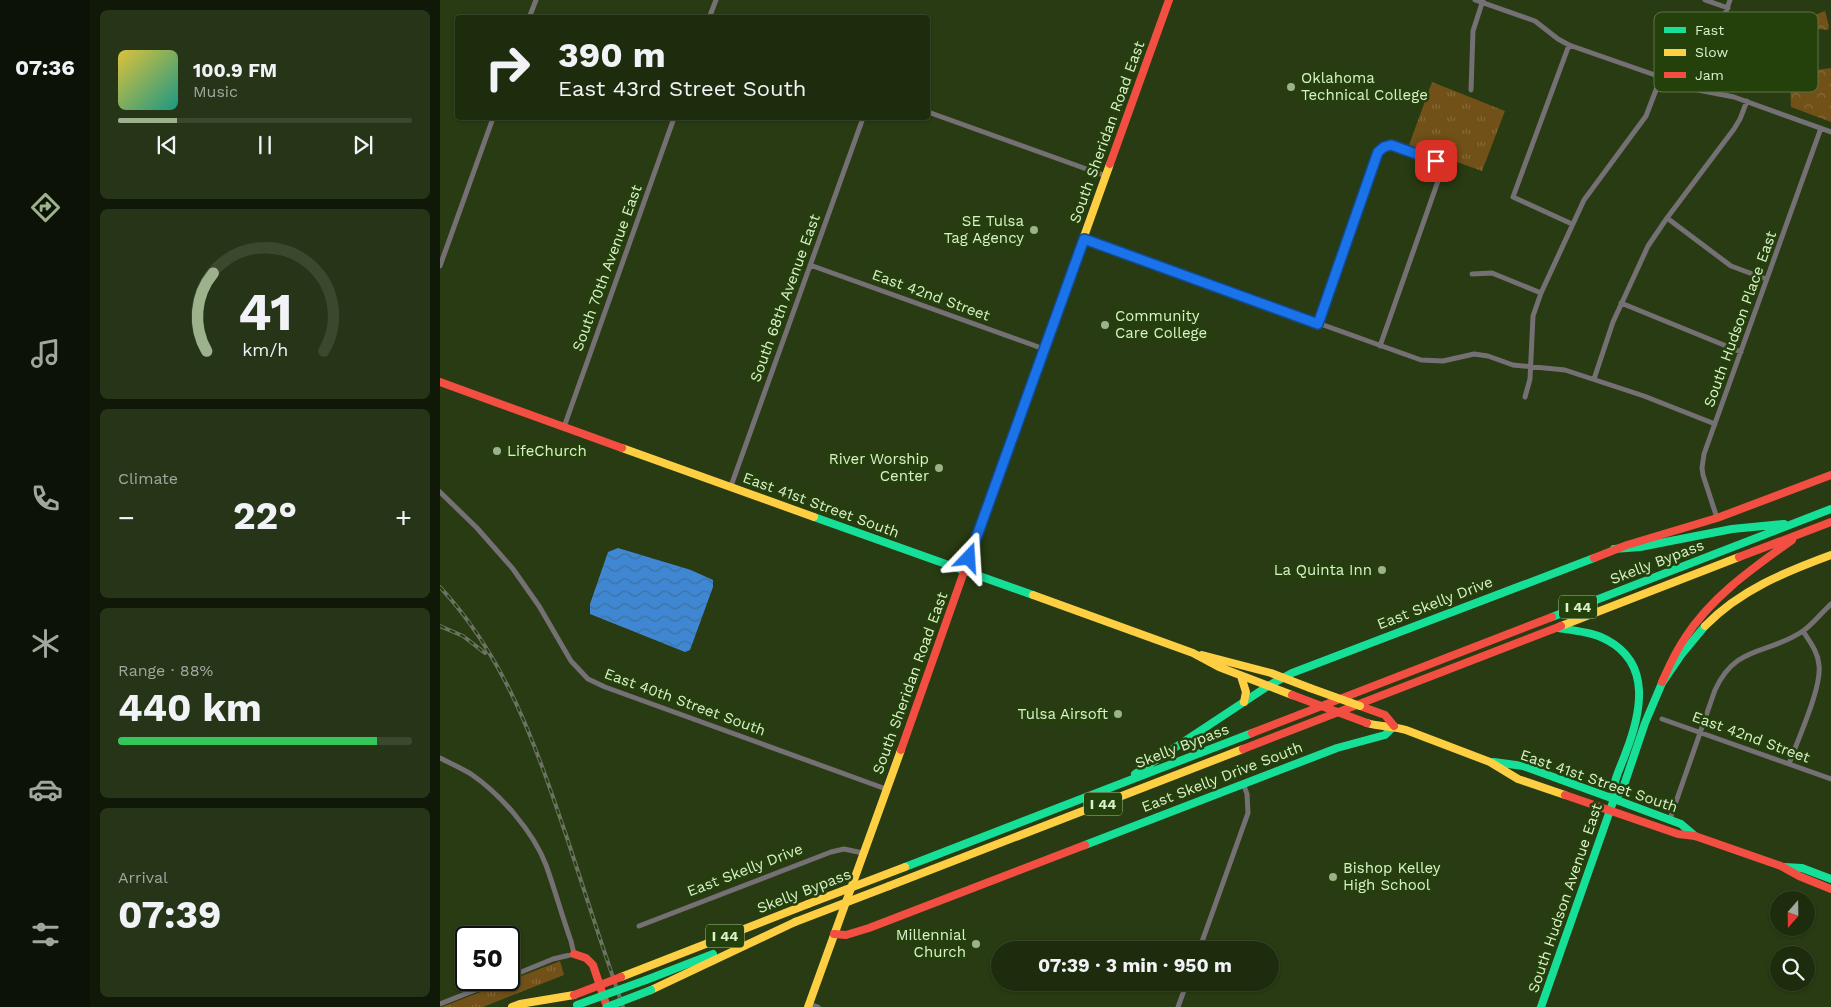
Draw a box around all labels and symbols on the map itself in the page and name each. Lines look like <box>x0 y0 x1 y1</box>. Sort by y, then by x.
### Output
legend <box>1654 12 1818 92</box>
text: Fast <box>1695 22 1724 38</box>
street label: South Sheridan Road East <box>1066 38 1149 226</box>
text: Slow <box>1695 44 1728 60</box>
text: Jam <box>1695 67 1724 83</box>
place label: Oklahoma Technical College <box>1301 69 1428 104</box>
marker: Oklahoma Technical College <box>1285 81 1297 93</box>
pin <box>1415 140 1457 182</box>
street label: South 70th Avenue East <box>568 182 646 354</box>
street label: South 68th Avenue East <box>746 211 824 384</box>
place label: SE Tulsa Tag Agency <box>944 212 1024 247</box>
marker: SE Tulsa Tag Agency <box>1028 224 1040 236</box>
street label: South Hudson Place East <box>1700 228 1781 409</box>
street label: East 42nd Street <box>870 265 993 325</box>
place label: Community Care College <box>1115 307 1207 342</box>
marker: Community Care College <box>1099 319 1111 331</box>
place label: LifeChurch <box>507 442 587 460</box>
marker: LifeChurch <box>491 445 503 457</box>
place label: River Worship Center <box>829 450 929 485</box>
marker: River Worship Center <box>933 462 945 474</box>
street label: East 41st Street South <box>740 468 902 542</box>
position arrow <box>942 531 994 583</box>
street label: Skelly Bypass <box>1608 536 1707 588</box>
place label: La Quinta Inn <box>1274 561 1372 579</box>
marker: La Quinta Inn <box>1376 564 1388 576</box>
street label: East Skelly Drive <box>1375 573 1495 633</box>
street label: South Sheridan Road East <box>869 589 952 777</box>
road number: I 44 <box>1559 596 1597 618</box>
street label: East 40th Street South <box>602 664 768 740</box>
place label: Tulsa Airsoft <box>1018 705 1109 723</box>
street label: East 42nd Street <box>1690 707 1813 767</box>
marker: Tulsa Airsoft <box>1112 708 1124 720</box>
street label: Skelly Bypass <box>1133 720 1232 772</box>
street label: East Skelly Drive South <box>1139 738 1305 816</box>
street label: East 41st Street South <box>1518 746 1680 816</box>
road number: I 44 <box>1084 792 1122 816</box>
street label: South Hudson Avenue East <box>1524 800 1606 995</box>
street label: East Skelly Drive <box>685 840 805 900</box>
place label: Bishop Kelley High School <box>1343 859 1441 894</box>
street label: Skelly Bypass <box>755 865 854 917</box>
marker: Bishop Kelley High School <box>1327 871 1339 883</box>
north arrow <box>1770 891 1815 936</box>
road number: I 44 <box>706 924 744 948</box>
speed limit sign: 50 <box>455 926 520 991</box>
place label: Millennial Church <box>896 926 966 961</box>
marker: Millennial Church <box>970 938 982 950</box>

